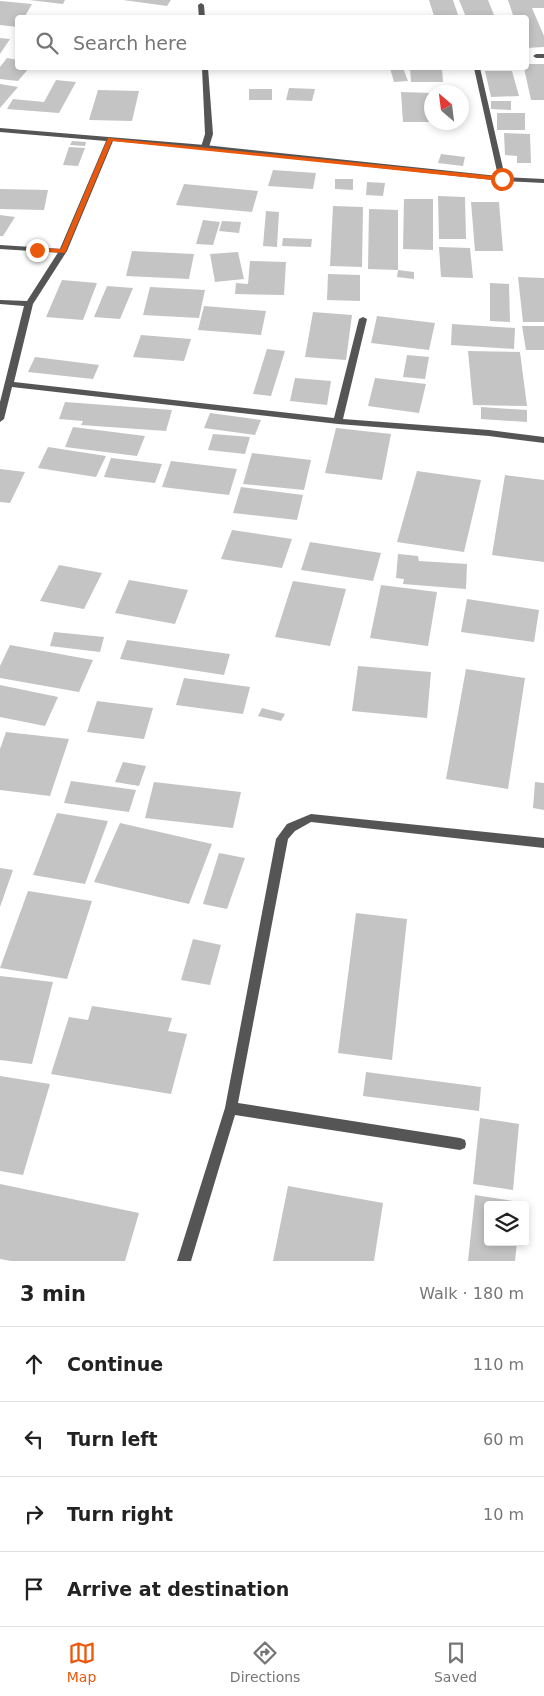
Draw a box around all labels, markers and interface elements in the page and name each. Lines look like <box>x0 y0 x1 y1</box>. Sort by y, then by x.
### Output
search box <box>15 15 529 70</box>
icon: search <box>33 29 61 57</box>
text: Search here <box>73 32 187 54</box>
north arrow <box>424 85 469 130</box>
route start <box>491 168 514 191</box>
route end <box>26 239 49 262</box>
map controls <box>484 1201 529 1246</box>
button: layers <box>484 1201 529 1246</box>
text: 3 min <box>20 1282 86 1306</box>
text: Walk · 180 m <box>419 1284 524 1303</box>
icon: ahead <box>20 1350 48 1378</box>
text: Continue <box>67 1353 163 1375</box>
text: 110 m <box>473 1355 524 1374</box>
icon: left <box>20 1425 48 1453</box>
text: Turn left <box>67 1428 158 1450</box>
text: 60 m <box>483 1430 524 1449</box>
icon: right <box>20 1500 48 1528</box>
text: Turn right <box>67 1503 173 1525</box>
text: 10 m <box>483 1505 524 1524</box>
icon: arrive <box>20 1575 48 1603</box>
text: Arrive at destination <box>67 1578 289 1600</box>
tab: Map <box>67 1639 96 1685</box>
tab: Directions <box>230 1639 300 1685</box>
tab: Saved <box>434 1639 477 1685</box>

